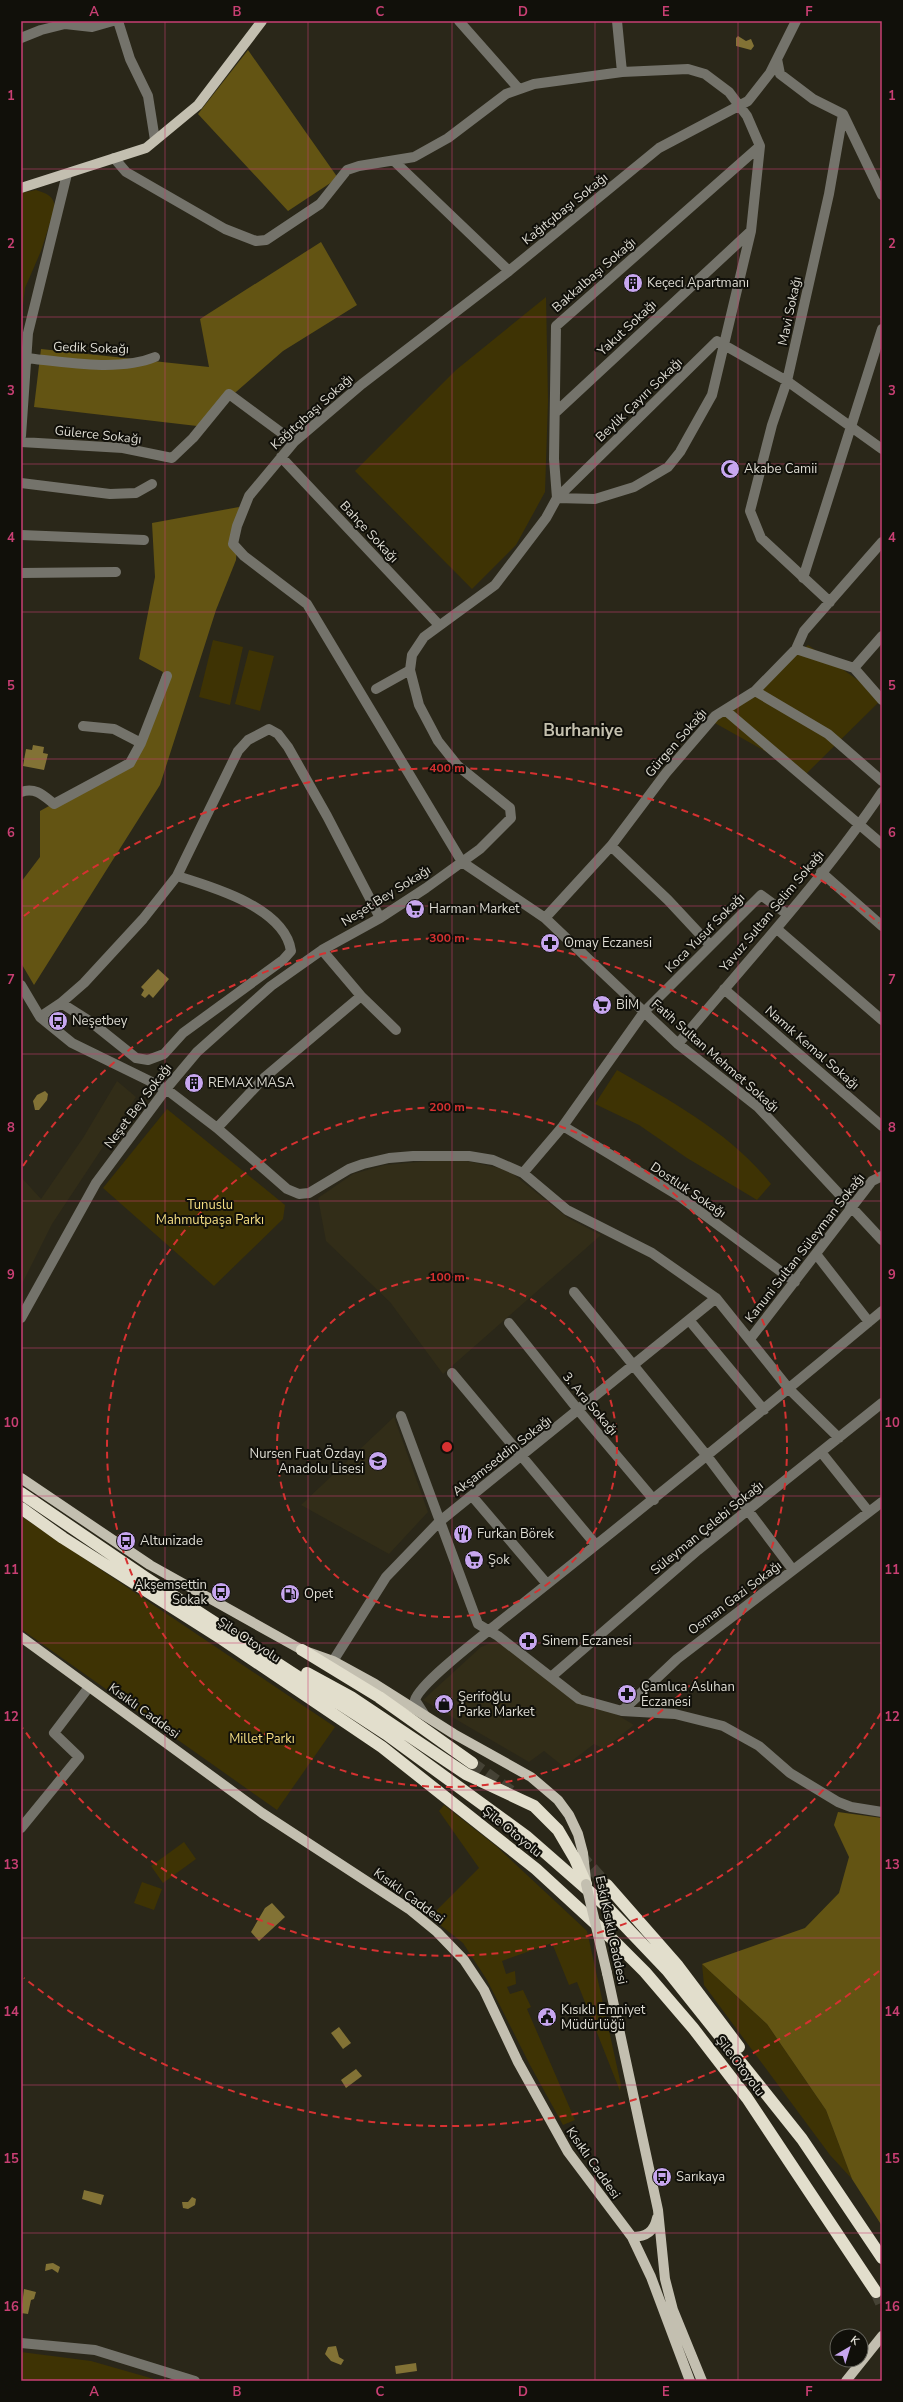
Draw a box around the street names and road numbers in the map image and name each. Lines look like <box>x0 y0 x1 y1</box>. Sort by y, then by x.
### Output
street label: Kağıtçıbaşı Sokağı <box>518 169 612 249</box>
street label: Bakkalbaşı Sokağı <box>548 234 640 316</box>
street label: Mavi Sokağı <box>774 275 806 347</box>
street label: Yakut Sokağı <box>593 296 660 361</box>
street label: Gedik Sokağı <box>53 338 129 358</box>
street label: Beylik Çayırı Sokağı <box>592 354 686 446</box>
street label: Kağıtçıbaşı Sokağı <box>267 370 357 454</box>
street label: Gülerce Sokağı <box>54 421 142 449</box>
street label: Bahçe Sokağı <box>336 497 402 567</box>
street label: Gürgen Sokağı <box>641 705 711 781</box>
street label: Yavuz Sultan Selim Sokağı <box>715 846 828 976</box>
street label: Neşet Bey Sokağı <box>338 861 434 931</box>
street label: Koca Yusuf Sokağı <box>661 889 749 977</box>
street label: Fatih Sultan Mehmet Sokağı <box>647 995 783 1117</box>
street label: Namık Kemal Sokağı <box>761 1002 863 1094</box>
street label: Neşet Bey Sokağı <box>100 1060 176 1152</box>
street label: Dostluk Sokağı <box>647 1158 729 1222</box>
street label: Kanuni Sultan Süleyman Sokağı <box>741 1170 869 1326</box>
street label: 3. Ara Sokağı <box>558 1368 622 1440</box>
street label: Akşamseddin Sokağı <box>449 1412 555 1500</box>
street label: Süleyman Çelebi Sokağı <box>647 1477 767 1579</box>
street label: Osman Gazi Sokağı <box>685 1557 785 1639</box>
street label: Şile Otoyolu <box>214 1613 284 1667</box>
street label: Kısıklı Caddesi <box>105 1679 183 1743</box>
street label: Şile Otoyolu <box>479 1802 545 1862</box>
street label: Kısıklı Caddesi <box>370 1864 448 1928</box>
street label: Eski Kısıklı Caddesi <box>591 1874 631 1986</box>
street label: Şile Otoyolu <box>711 2032 769 2100</box>
street label: Kısıklı Caddesi <box>562 2123 624 2203</box>

